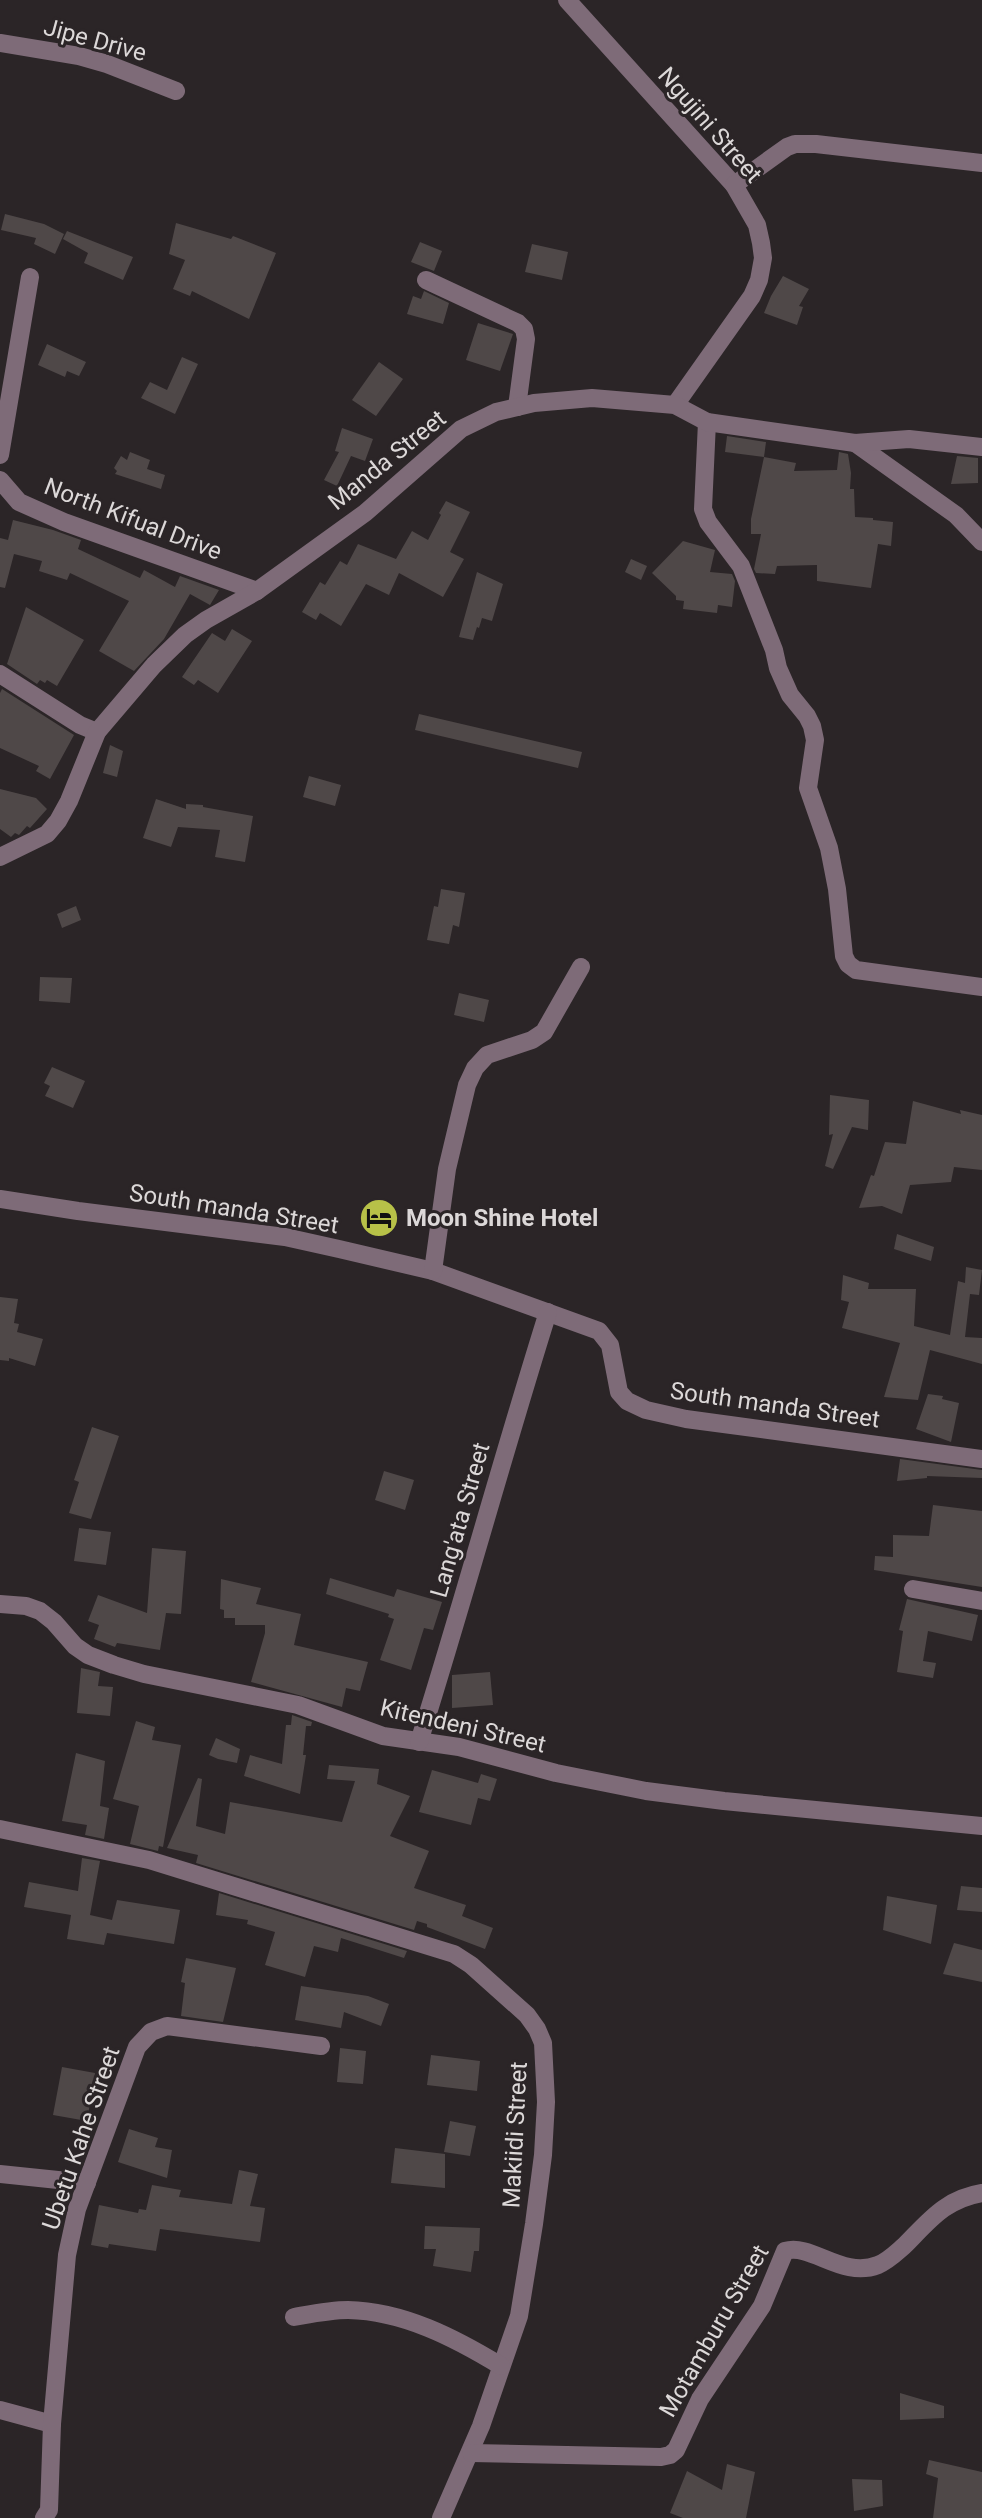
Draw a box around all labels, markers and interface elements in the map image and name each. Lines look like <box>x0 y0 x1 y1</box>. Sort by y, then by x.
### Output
street label: Jipe Drive <box>41 13 149 67</box>
street label: Ngujini Street <box>652 62 768 189</box>
street label: Manda Street <box>323 404 452 516</box>
street label: North Kifual Drive <box>40 472 226 566</box>
street label: South manda Street <box>127 1179 341 1239</box>
hotel icon: Moon Shine Hotel <box>358 1197 400 1239</box>
place label: Moon Shine Hotel <box>406 1204 598 1232</box>
street label: South manda Street <box>668 1376 882 1434</box>
street label: Lang'ata Street <box>425 1439 495 1601</box>
street label: Kitendeni Street <box>377 1693 549 1759</box>
street label: Ubetu Kahe Street <box>36 2042 126 2233</box>
street label: Makiidi Street <box>497 2061 533 2209</box>
street label: Motamburu Street <box>653 2240 775 2422</box>

